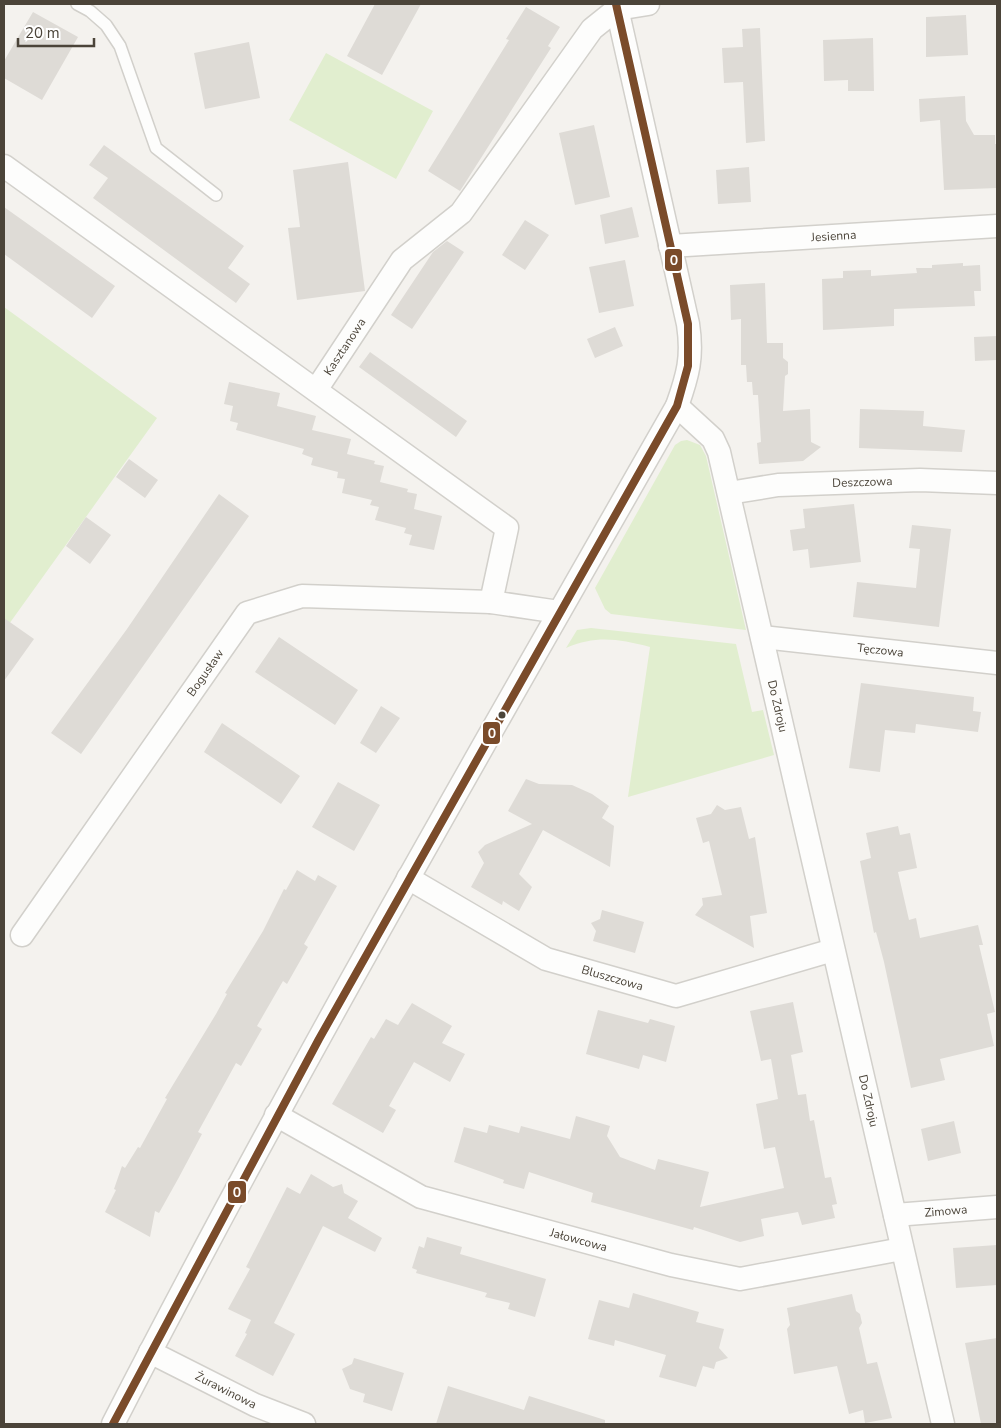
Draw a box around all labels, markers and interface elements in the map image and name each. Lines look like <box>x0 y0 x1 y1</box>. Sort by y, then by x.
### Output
scale bar <box>18 15 94 47</box>
text: 20 m <box>25 23 60 43</box>
street label: Jesienna <box>810 227 857 245</box>
line badge: 0 <box>664 248 683 272</box>
text: 0 <box>670 251 678 270</box>
street label: Kasztanowa <box>320 315 369 378</box>
street label: Deszczowa <box>832 473 893 491</box>
street label: Tęczowa <box>856 640 904 661</box>
street label: Bogusław <box>183 646 227 700</box>
street label: Do Zdroju <box>764 679 791 734</box>
unlabelled marker <box>497 710 507 720</box>
line badge: 0 <box>482 721 501 745</box>
text: 0 <box>488 724 496 743</box>
street label: Bluszczowa <box>580 961 645 994</box>
street label: Do Zdroju <box>855 1073 882 1128</box>
line badge: 0 <box>227 1180 247 1204</box>
text: 0 <box>233 1183 241 1202</box>
street label: Zimowa <box>924 1201 968 1221</box>
street label: Jałowcowa <box>547 1224 609 1255</box>
street label: Żurawinowa <box>192 1368 259 1413</box>

